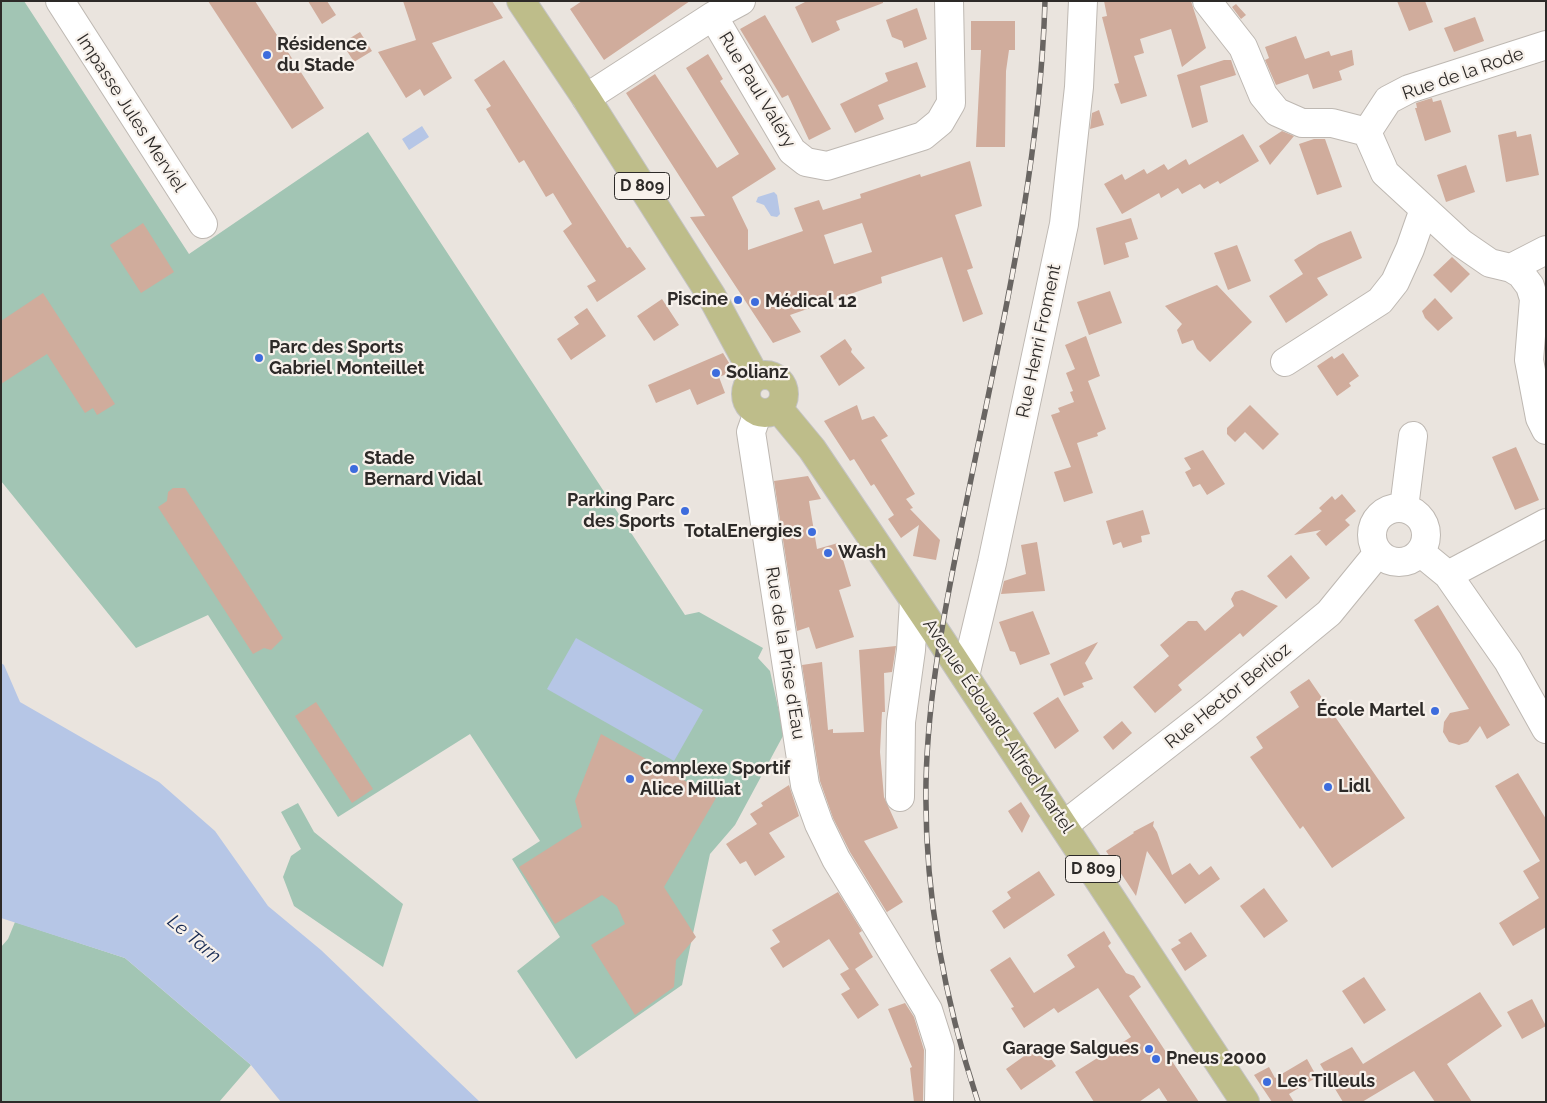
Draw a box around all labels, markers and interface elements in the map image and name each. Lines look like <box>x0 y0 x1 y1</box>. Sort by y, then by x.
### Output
street label: Rue Paul Valéry <box>714 28 800 152</box>
street label: Impasse Jules Merviel <box>72 30 190 196</box>
place label: Résidence du Stade <box>277 34 367 76</box>
street label: Rue de la Rode <box>1399 43 1527 105</box>
marker: Résidence du Stade <box>261 49 273 61</box>
road number: D 809 <box>614 172 670 200</box>
street label: Rue Henri Froment <box>1012 262 1066 420</box>
place label: Piscine <box>667 289 728 311</box>
place label: Médical 12 <box>765 291 857 313</box>
marker: Piscine <box>732 294 744 306</box>
marker: Médical 12 <box>749 296 761 308</box>
place label: Parc des Sports Gabriel Monteillet <box>269 337 424 379</box>
marker: Parc des Sports Gabriel Monteillet <box>253 352 265 364</box>
place label: Solianz <box>726 362 788 384</box>
marker: Solianz <box>710 367 722 379</box>
place label: Stade Bernard Vidal <box>364 448 482 490</box>
marker: Stade Bernard Vidal <box>348 463 360 475</box>
place label: Parking Parc des Sports <box>567 490 675 532</box>
marker: Parking Parc des Sports <box>679 505 691 517</box>
place label: TotalEnergies <box>684 521 802 543</box>
marker: TotalEnergies <box>806 526 818 538</box>
place label: Wash <box>838 542 886 564</box>
marker: Wash <box>822 547 834 559</box>
street label: Rue de la Prise d'Eau <box>761 565 809 741</box>
street label: Avenue Édouard-Alfred Martel <box>918 615 1078 837</box>
street label: Rue Hector Berlioz <box>1161 639 1295 753</box>
place label: École Martel <box>1317 700 1425 722</box>
marker: École Martel <box>1429 705 1441 717</box>
place label: Complexe Sportif Alice Milliat <box>640 758 790 801</box>
marker: Complexe Sportif Alice Milliat <box>624 773 636 785</box>
place label: Lidl <box>1338 776 1370 798</box>
marker: Lidl <box>1322 781 1334 793</box>
road number: D 809 <box>1066 856 1120 882</box>
water label: Le Tarn <box>163 910 225 968</box>
place label: Garage Salgues <box>1003 1038 1139 1060</box>
marker: Garage Salgues <box>1143 1043 1155 1055</box>
place label: Pneus 2000 <box>1166 1048 1267 1070</box>
marker: Pneus 2000 <box>1150 1053 1162 1065</box>
place label: Les Tilleuls <box>1277 1071 1375 1093</box>
marker: Les Tilleuls <box>1261 1076 1273 1088</box>

